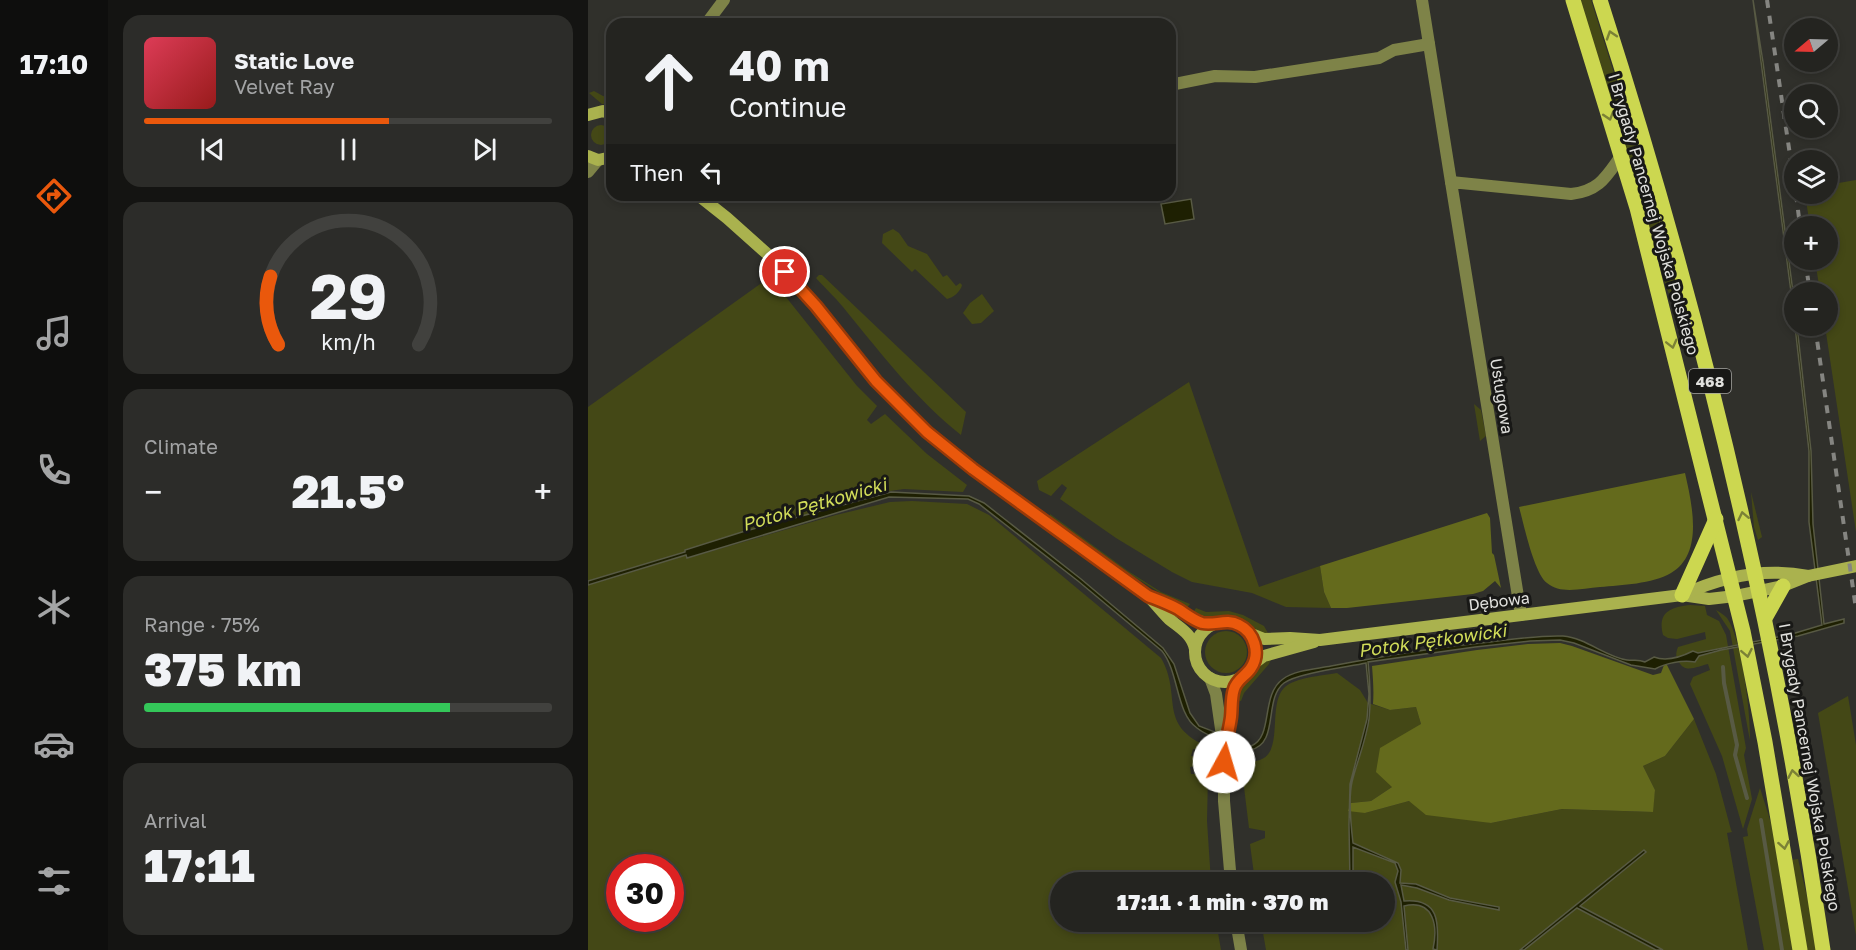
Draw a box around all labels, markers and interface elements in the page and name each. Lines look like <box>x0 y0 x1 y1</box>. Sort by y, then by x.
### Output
north arrow <box>1784 18 1838 72</box>
map controls <box>1784 18 1838 336</box>
one-way arrow <box>1606 30 1619 41</box>
text: 40 m <box>729 40 830 90</box>
icon: ahead <box>630 42 708 120</box>
text: Static Love <box>234 47 354 74</box>
text: 17:10 <box>20 48 88 80</box>
street label: I Brygady Pancernej Wojska Polskiego <box>1604 71 1704 357</box>
text: Velvet Ray <box>234 74 335 98</box>
button: search <box>1784 84 1838 138</box>
text: Continue <box>729 91 847 123</box>
one-way arrow <box>1602 110 1614 121</box>
icon: previous <box>196 133 229 166</box>
icon: pause <box>332 133 365 166</box>
icon: next <box>468 133 501 166</box>
button: layers <box>1784 150 1838 204</box>
icon: left <box>695 156 728 189</box>
text: Then <box>630 159 683 186</box>
icon: directions <box>33 175 75 217</box>
button: + <box>1784 216 1838 270</box>
pin <box>759 246 810 297</box>
icon: arrive <box>768 255 801 288</box>
text: 29 <box>309 258 387 333</box>
button: − <box>1784 282 1838 336</box>
icon: music <box>33 312 75 354</box>
text: km/h <box>321 329 375 355</box>
one-way arrow <box>1665 339 1677 349</box>
street label: Usługowa <box>1486 357 1518 435</box>
road number: 468 <box>1689 369 1731 393</box>
text: Climate <box>144 434 218 458</box>
icon: phone <box>33 449 75 491</box>
text: 21.5° <box>292 464 404 518</box>
text: − <box>144 472 162 511</box>
text: + <box>534 472 552 511</box>
water label: Potok Pętkowicki <box>739 472 891 535</box>
one-way arrow <box>1737 511 1750 521</box>
icon: climate <box>33 586 75 628</box>
street label: Dębowa <box>1467 587 1531 615</box>
text: Range · 75% <box>144 612 260 636</box>
water label: Potok Pętkowicki <box>1357 618 1509 661</box>
street label: I Brygady Pancernej Wojska Polskiego <box>1775 621 1845 913</box>
text: 375 km <box>144 642 302 696</box>
one-way arrow <box>1740 648 1753 658</box>
icon: car <box>33 723 75 765</box>
position arrow <box>1192 730 1256 794</box>
one-way arrow <box>1787 769 1800 779</box>
text: Arrival <box>144 808 207 832</box>
text: 17:11 <box>144 838 255 892</box>
one-way arrow <box>1777 840 1790 850</box>
speed limit sign: 30 <box>606 854 684 932</box>
icon: filters <box>33 860 75 902</box>
text: 17:11 · 1 min · 370 m <box>1117 888 1328 915</box>

